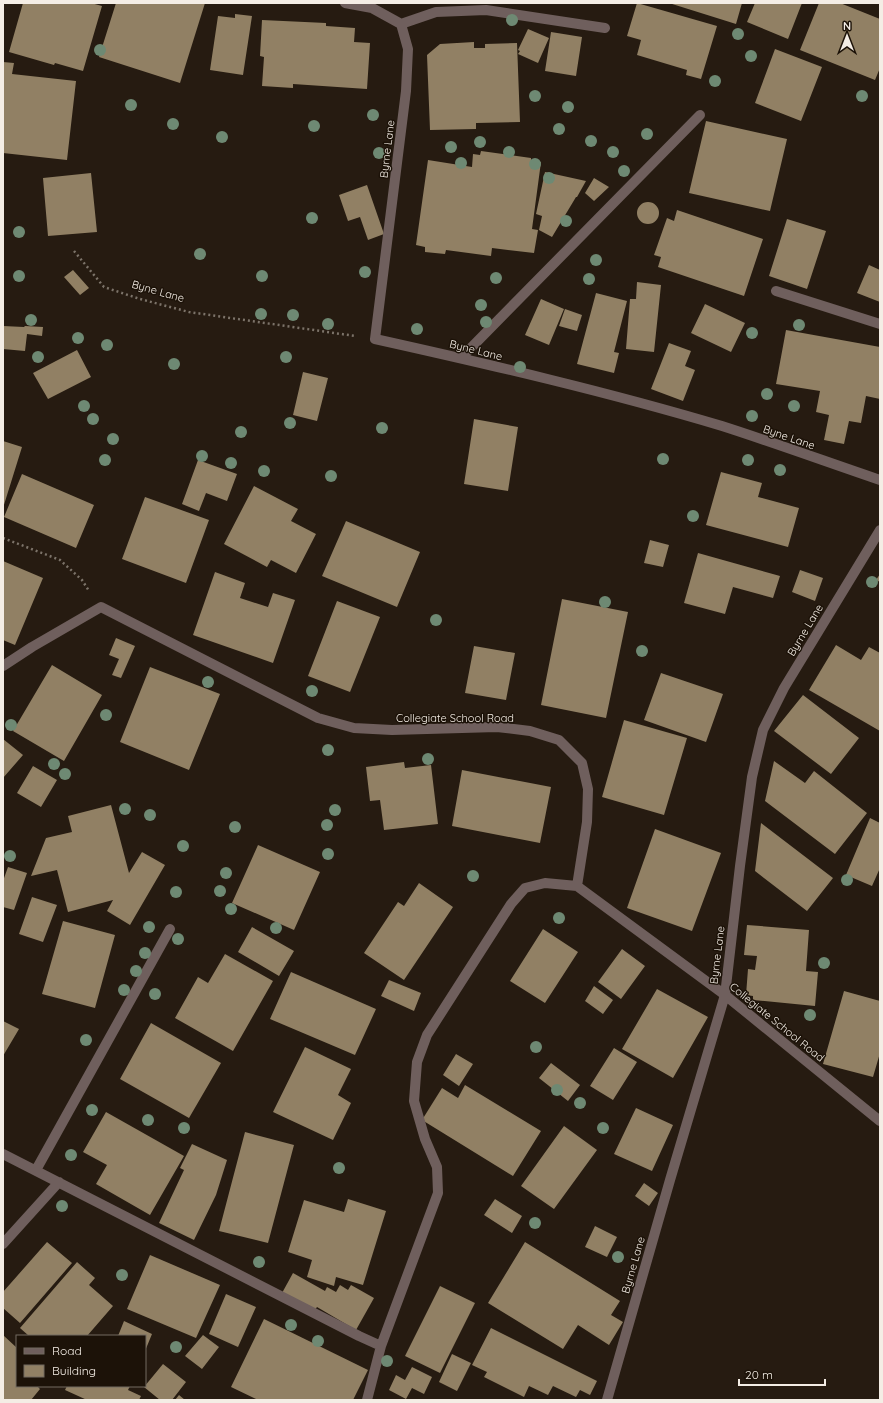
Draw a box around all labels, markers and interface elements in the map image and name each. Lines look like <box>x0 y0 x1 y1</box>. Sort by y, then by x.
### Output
north arrow <box>827 16 867 56</box>
text: N <box>843 19 851 33</box>
street label: Byrne Lane <box>376 119 398 179</box>
street label: Byne Lane <box>130 277 186 305</box>
street label: Byne Lane <box>448 337 504 363</box>
street label: Byne Lane <box>761 422 817 452</box>
street label: Byrne Lane <box>784 601 826 659</box>
street label: Collegiate School Road <box>396 711 514 725</box>
street label: Byrne Lane <box>706 925 728 985</box>
street label: Collegiate School Road <box>727 979 827 1065</box>
street label: Byrne Lane <box>618 1235 648 1295</box>
legend <box>16 1335 146 1387</box>
text: Road <box>52 1343 82 1358</box>
scale bar <box>739 1361 825 1387</box>
text: Building <box>52 1363 96 1378</box>
text: 20 m <box>745 1367 773 1382</box>

